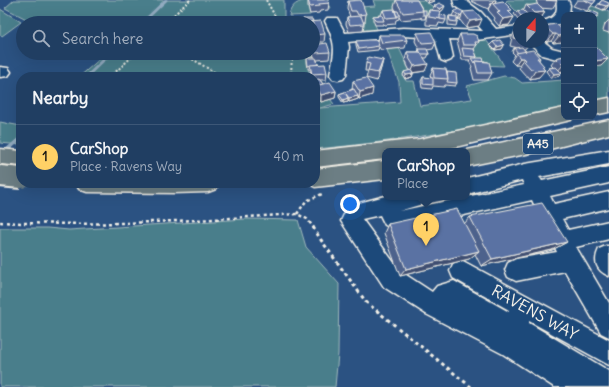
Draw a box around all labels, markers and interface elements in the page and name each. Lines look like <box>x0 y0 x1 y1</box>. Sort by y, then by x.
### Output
north arrow <box>513 12 549 48</box>
map controls <box>561 12 597 120</box>
button: + <box>561 12 597 48</box>
search box <box>16 16 320 60</box>
icon: search <box>30 27 52 49</box>
text: Search here <box>62 29 143 48</box>
button: − <box>561 48 597 84</box>
button: locate <box>561 84 597 120</box>
text: Nearby <box>32 87 88 109</box>
road number: A45 <box>523 134 553 154</box>
text: CarShop <box>70 139 128 158</box>
text: 1 <box>42 148 48 165</box>
text: 40 m <box>273 148 304 165</box>
popup <box>382 148 470 200</box>
text: CarShop <box>397 156 455 175</box>
text: Place · Ravens Way <box>70 158 182 175</box>
text: Place <box>397 175 428 192</box>
your location <box>340 194 360 214</box>
pin: 1 <box>413 213 439 246</box>
street label: RAVENS WAY <box>488 280 582 344</box>

